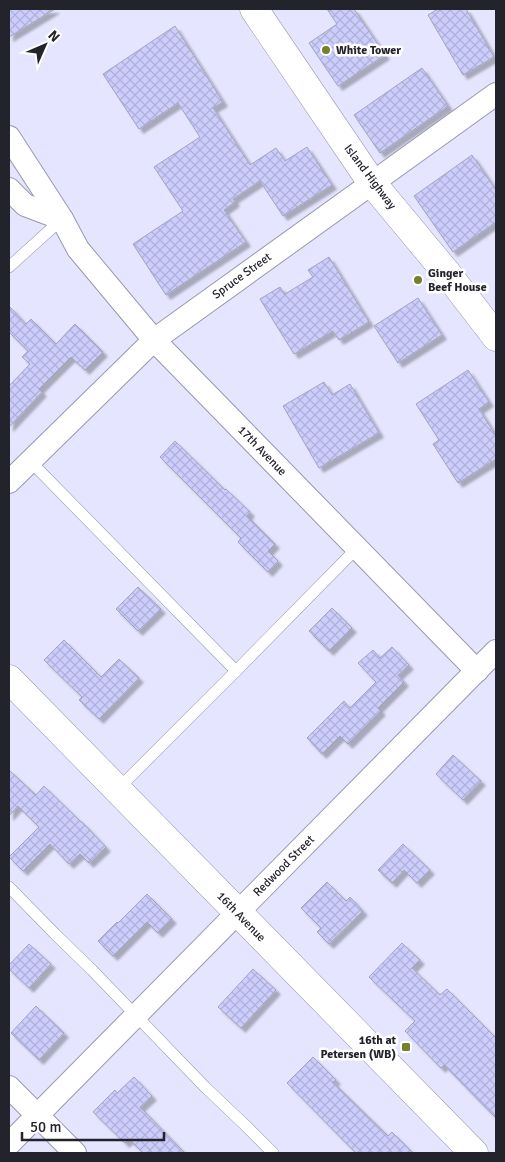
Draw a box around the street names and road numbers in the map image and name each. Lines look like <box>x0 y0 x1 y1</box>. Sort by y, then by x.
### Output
street label: Island Highway <box>341 141 400 213</box>
street label: Spruce Street <box>209 250 275 302</box>
street label: 17th Avenue <box>234 423 290 479</box>
street label: Redwood Street <box>250 832 318 900</box>
street label: 16th Avenue <box>213 889 269 945</box>

